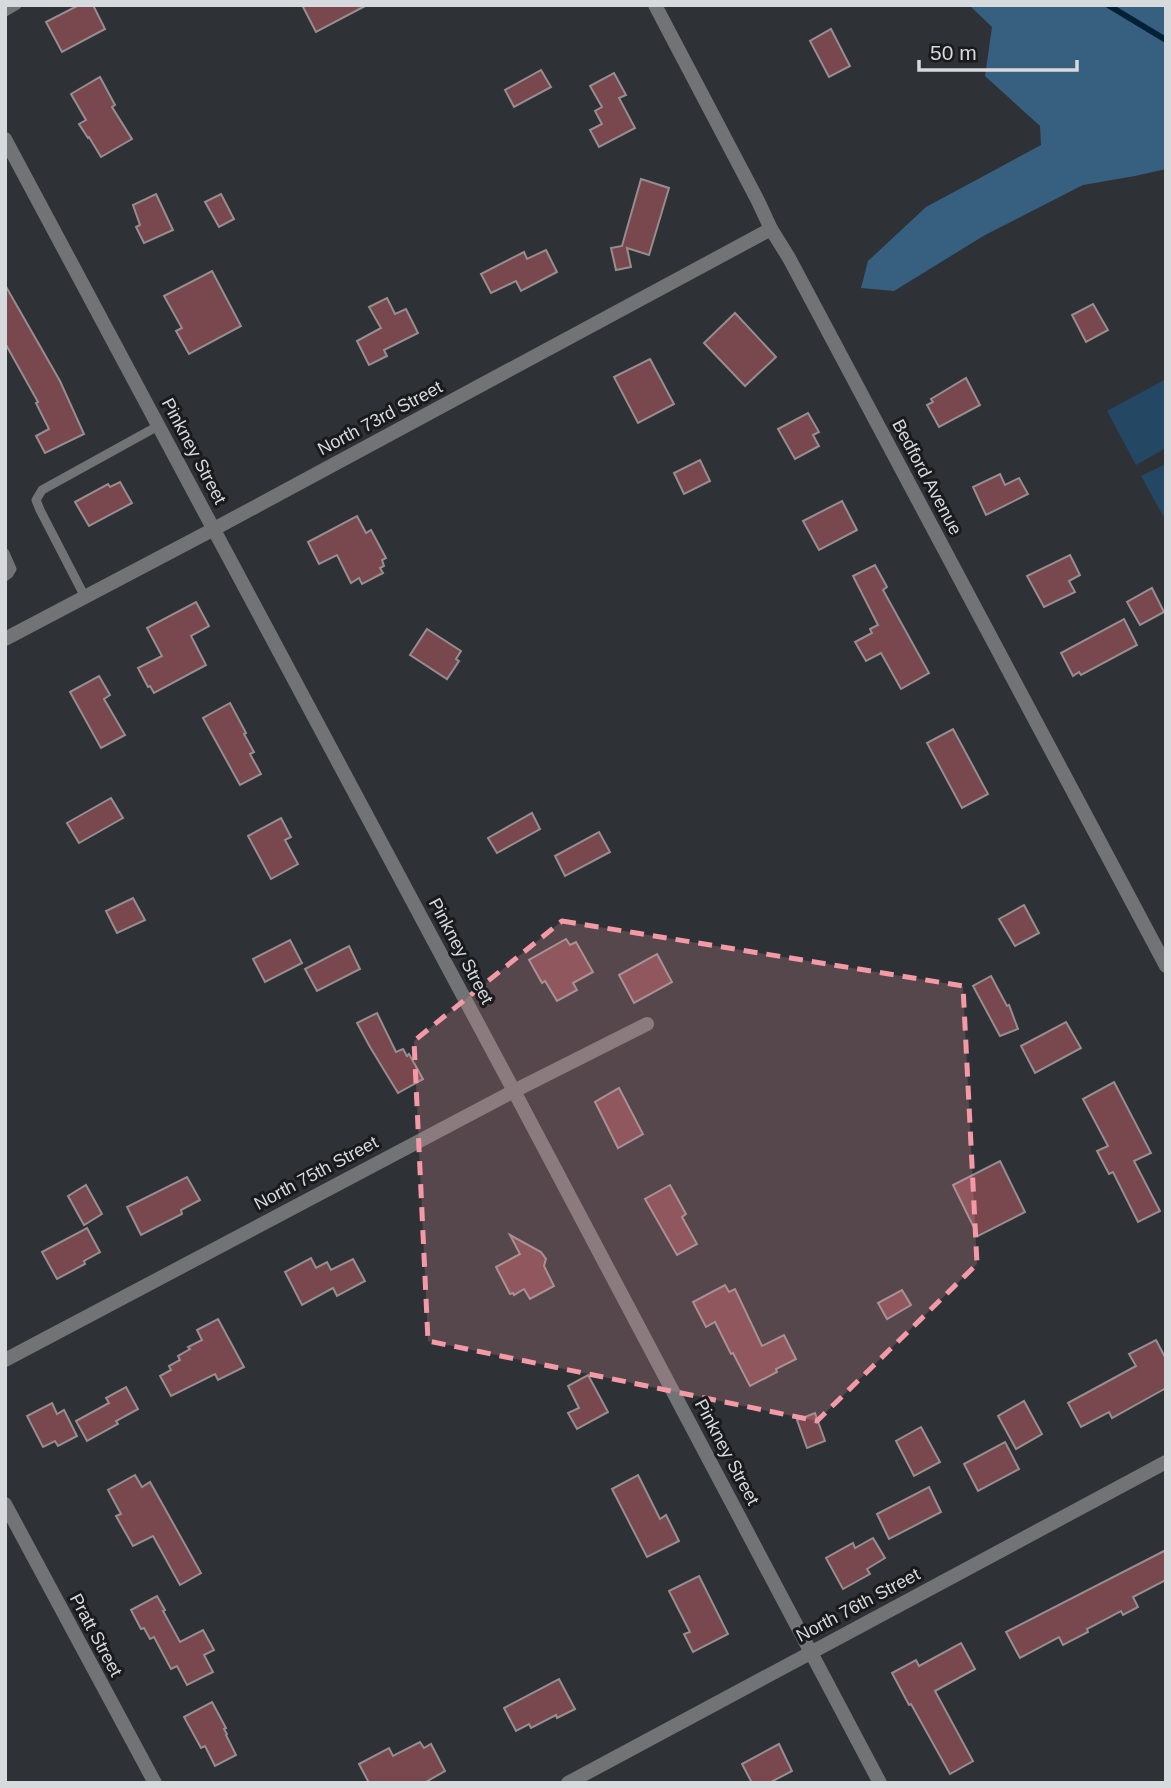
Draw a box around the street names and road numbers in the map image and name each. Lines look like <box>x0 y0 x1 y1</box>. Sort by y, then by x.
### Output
street label: North 73rd Street <box>314 377 446 459</box>
street label: Pinkney Street <box>158 395 230 507</box>
street label: Bedford Avenue <box>888 416 966 538</box>
street label: Pinkney Street <box>425 895 497 1007</box>
street label: North 75th Street <box>251 1132 381 1214</box>
street label: Pinkney Street <box>691 1396 763 1508</box>
street label: North 76th Street <box>793 1564 923 1646</box>
street label: Pratt Street <box>66 1590 126 1680</box>

